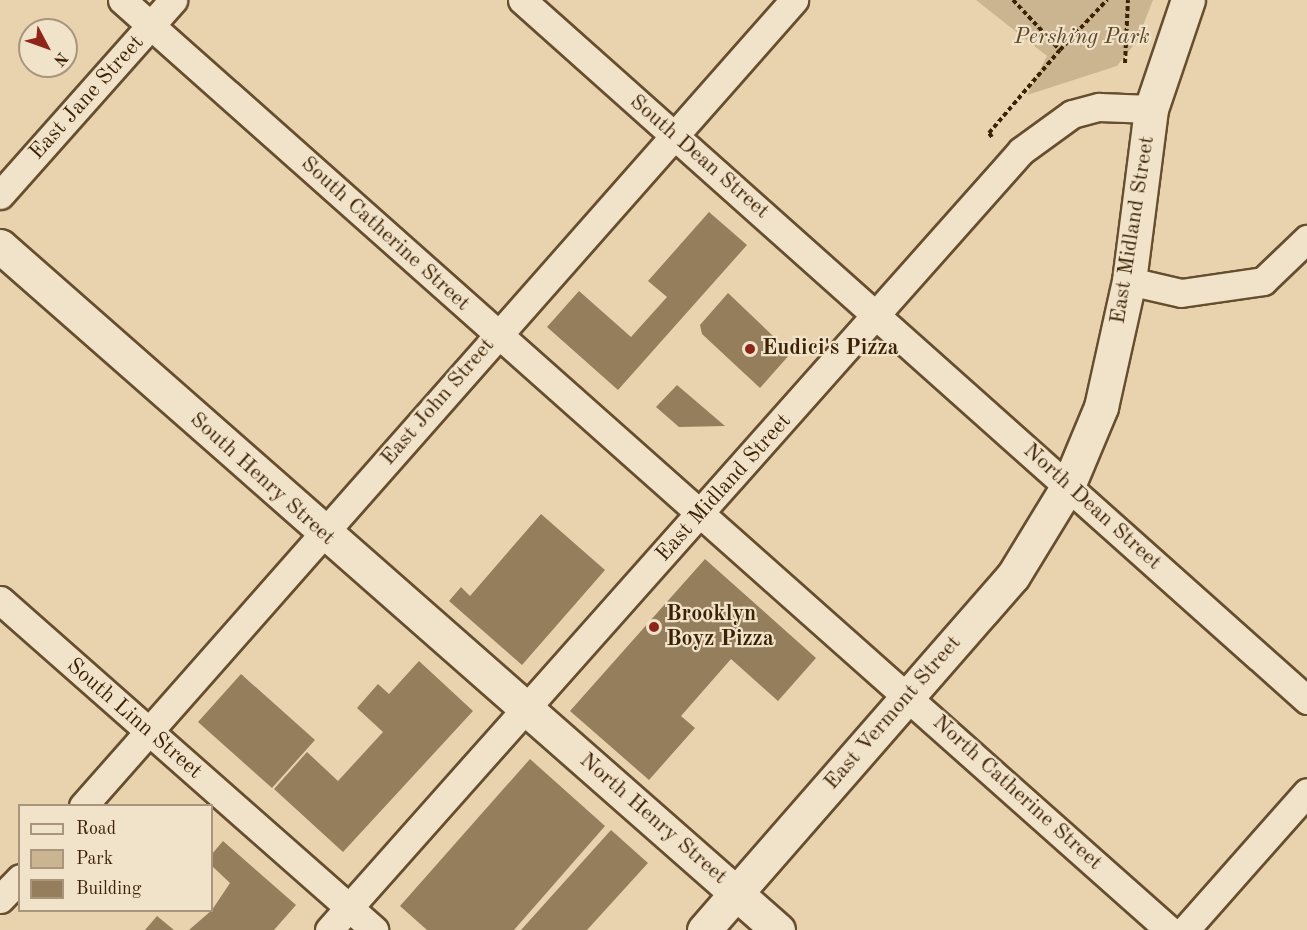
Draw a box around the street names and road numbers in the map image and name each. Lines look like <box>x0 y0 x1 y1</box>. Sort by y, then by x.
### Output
street label: East Jane Street <box>24 30 150 166</box>
street label: South Dean Street <box>624 89 774 225</box>
street label: East Midland Street <box>1105 134 1161 326</box>
street label: South Catherine Street <box>295 151 475 317</box>
street label: East John Street <box>375 333 501 471</box>
street label: South Henry Street <box>184 407 340 551</box>
street label: East Midland Street <box>651 409 797 567</box>
street label: North Dean Street <box>1017 438 1167 576</box>
street label: East Vermont Street <box>819 630 967 796</box>
street label: South Linn Street <box>61 653 207 785</box>
street label: North Catherine Street <box>927 710 1107 876</box>
street label: North Henry Street <box>574 748 732 890</box>

